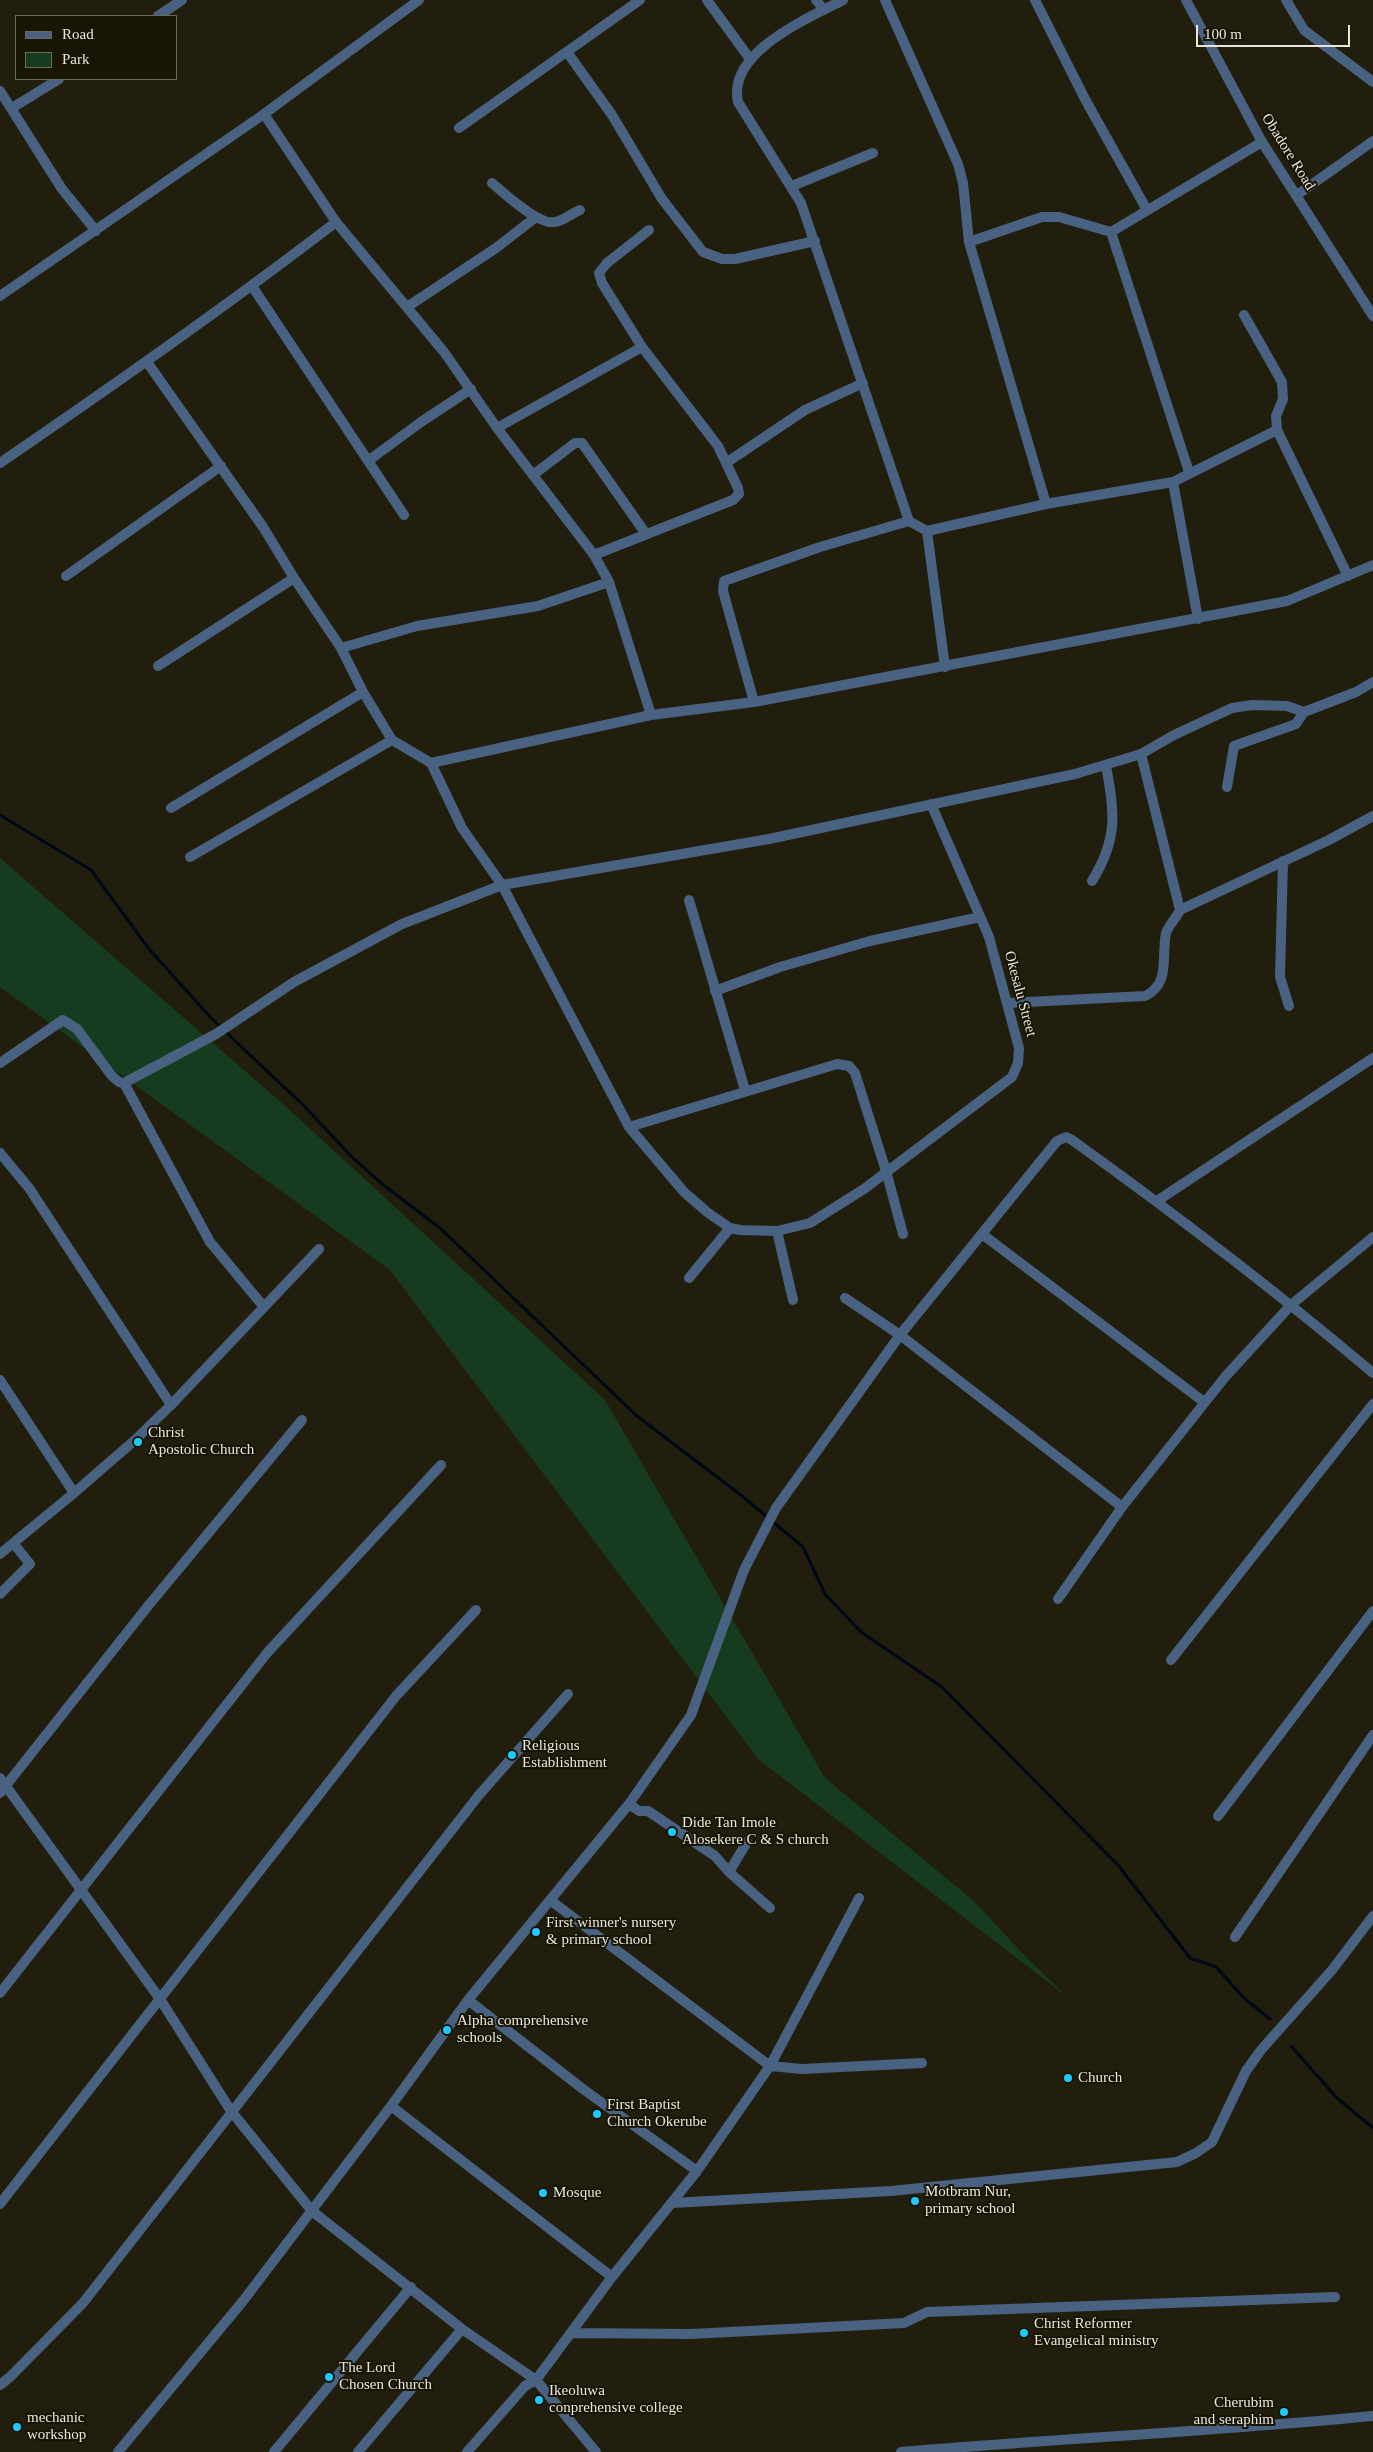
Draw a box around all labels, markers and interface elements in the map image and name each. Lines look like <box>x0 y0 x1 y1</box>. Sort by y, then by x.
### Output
legend <box>15 15 178 80</box>
scale bar <box>1198 15 1352 47</box>
text: Road <box>62 26 94 42</box>
text: 100 m <box>1204 26 1242 42</box>
text: Park <box>62 51 90 67</box>
street label: Obadore Road <box>1257 110 1319 194</box>
street label: Okesalu Street <box>1000 949 1040 1039</box>
place label: Christ Apostolic Church <box>148 1424 254 1459</box>
marker: Christ Apostolic Church <box>132 1436 144 1448</box>
place label: Religious Establishment <box>522 1737 607 1772</box>
marker: Religious Establishment <box>506 1749 518 1761</box>
place label: Dide Tan Imole Alosekere C & S church <box>682 1814 829 1849</box>
marker: Dide Tan Imole Alosekere C & S church <box>666 1826 678 1838</box>
place label: First winner's nursery & primary school <box>546 1914 676 1949</box>
marker: First winner's nursery & primary school <box>530 1926 542 1938</box>
place label: Alpha comprehensive schools <box>457 2012 588 2047</box>
marker: Alpha comprehensive schools <box>441 2024 453 2036</box>
place label: Church <box>1078 2069 1122 2087</box>
marker: Church <box>1062 2072 1074 2084</box>
place label: First Baptist Church Okerube <box>607 2096 707 2131</box>
marker: First Baptist Church Okerube <box>591 2108 603 2120</box>
place label: Motbram Nur, primary school <box>925 2183 1015 2218</box>
place label: Mosque <box>553 2184 601 2202</box>
marker: Mosque <box>537 2187 549 2199</box>
marker: Motbram Nur, primary school <box>909 2195 921 2207</box>
place label: Christ Reformer Evangelical ministry <box>1034 2315 1159 2350</box>
marker: Christ Reformer Evangelical ministry <box>1018 2327 1030 2339</box>
place label: The Lord Chosen Church <box>339 2359 432 2394</box>
marker: The Lord Chosen Church <box>323 2371 335 2383</box>
place label: Ikeoluwa conprehensive college <box>549 2382 683 2417</box>
marker: Ikeoluwa conprehensive college <box>533 2394 545 2406</box>
place label: Cherubim and seraphim <box>1194 2394 1274 2429</box>
marker: Cherubim and seraphim <box>1278 2406 1290 2418</box>
place label: mechanic workshop <box>27 2409 86 2444</box>
marker: mechanic workshop <box>11 2421 23 2433</box>

